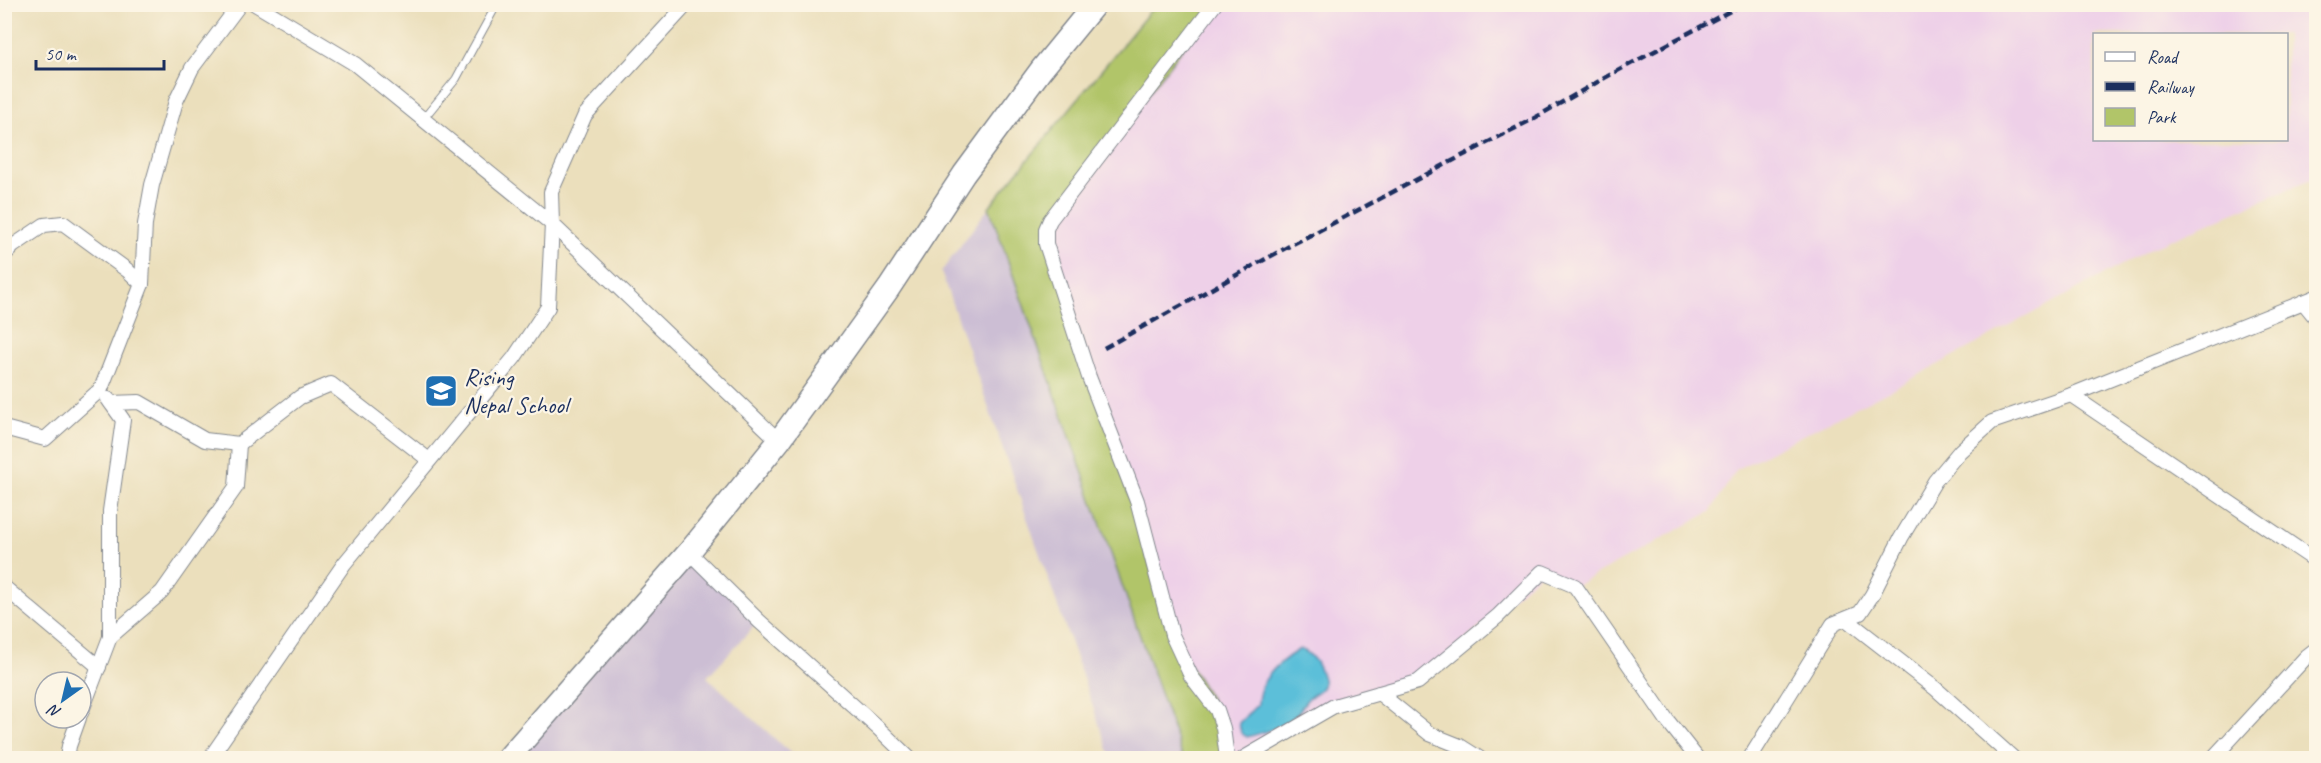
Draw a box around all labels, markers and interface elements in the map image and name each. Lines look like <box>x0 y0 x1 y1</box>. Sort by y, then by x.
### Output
scale bar <box>36 33 164 71</box>
legend <box>2093 33 2288 141</box>
text: 50 m <box>45 43 78 65</box>
text: Road <box>2147 46 2180 68</box>
text: Railway <box>2147 76 2195 98</box>
text: Park <box>2147 106 2177 128</box>
place label: Rising Nepal School <box>464 362 572 420</box>
school or university icon: Rising Nepal School <box>423 373 459 409</box>
north arrow <box>33 670 93 730</box>
text: N <box>43 699 65 723</box>

